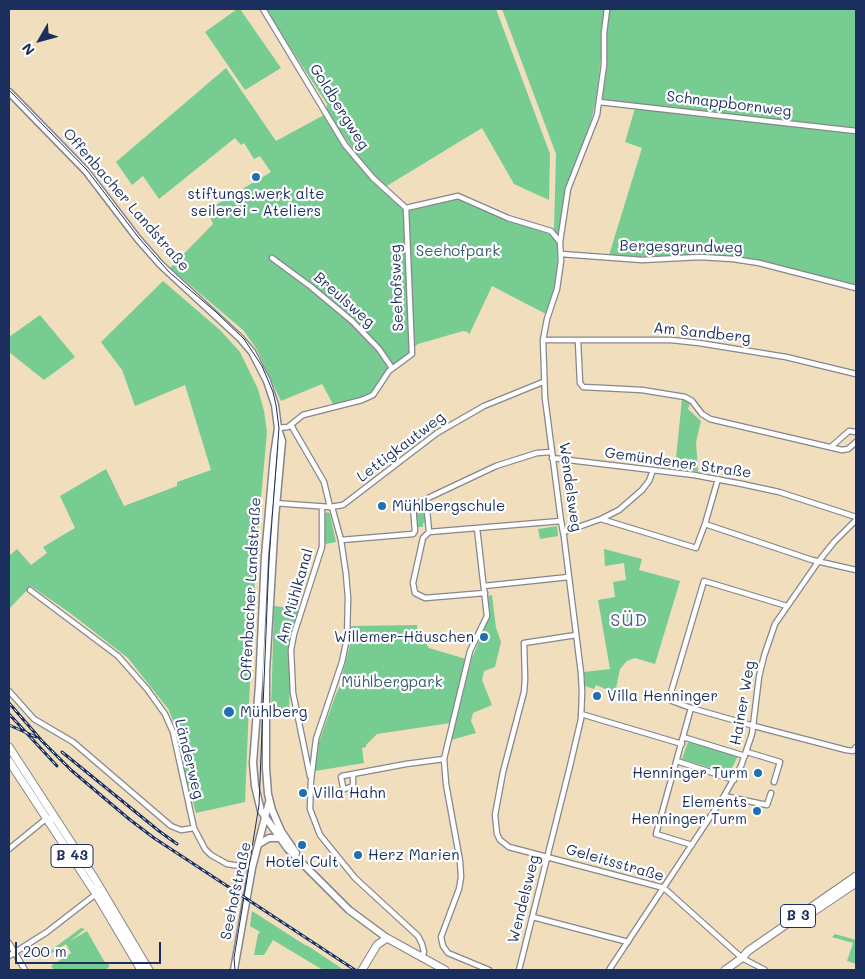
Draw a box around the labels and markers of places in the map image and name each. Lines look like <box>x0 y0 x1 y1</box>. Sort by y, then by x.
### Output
marker: stiftungs.werk alte seilerei - Ateliers <box>250 171 262 183</box>
place label: stiftungs.werk alte seilerei - Ateliers <box>187 185 325 220</box>
place label: Mühlbergschule <box>392 497 505 515</box>
marker: Mühlbergschule <box>376 500 388 512</box>
place label: Willemer-Häuschen <box>334 628 474 646</box>
marker: Willemer-Häuschen <box>478 631 490 643</box>
place label: Villa Henninger <box>607 687 718 705</box>
marker: Villa Henninger <box>591 690 603 702</box>
place label: Mühlberg <box>240 703 307 721</box>
marker: Mühlberg <box>222 705 236 719</box>
place label: Henninger Turm <box>632 764 748 782</box>
marker: Henninger Turm <box>752 767 764 779</box>
place label: Villa Hahn <box>313 784 386 802</box>
marker: Villa Hahn <box>297 787 309 799</box>
place label: Elements Henninger Turm <box>631 793 747 828</box>
marker: Elements Henninger Turm <box>751 805 763 817</box>
marker: Hotel Cult <box>296 839 308 851</box>
place label: Herz Marien <box>368 846 460 864</box>
marker: Herz Marien <box>352 849 364 861</box>
place label: Hotel Cult <box>265 853 339 871</box>

